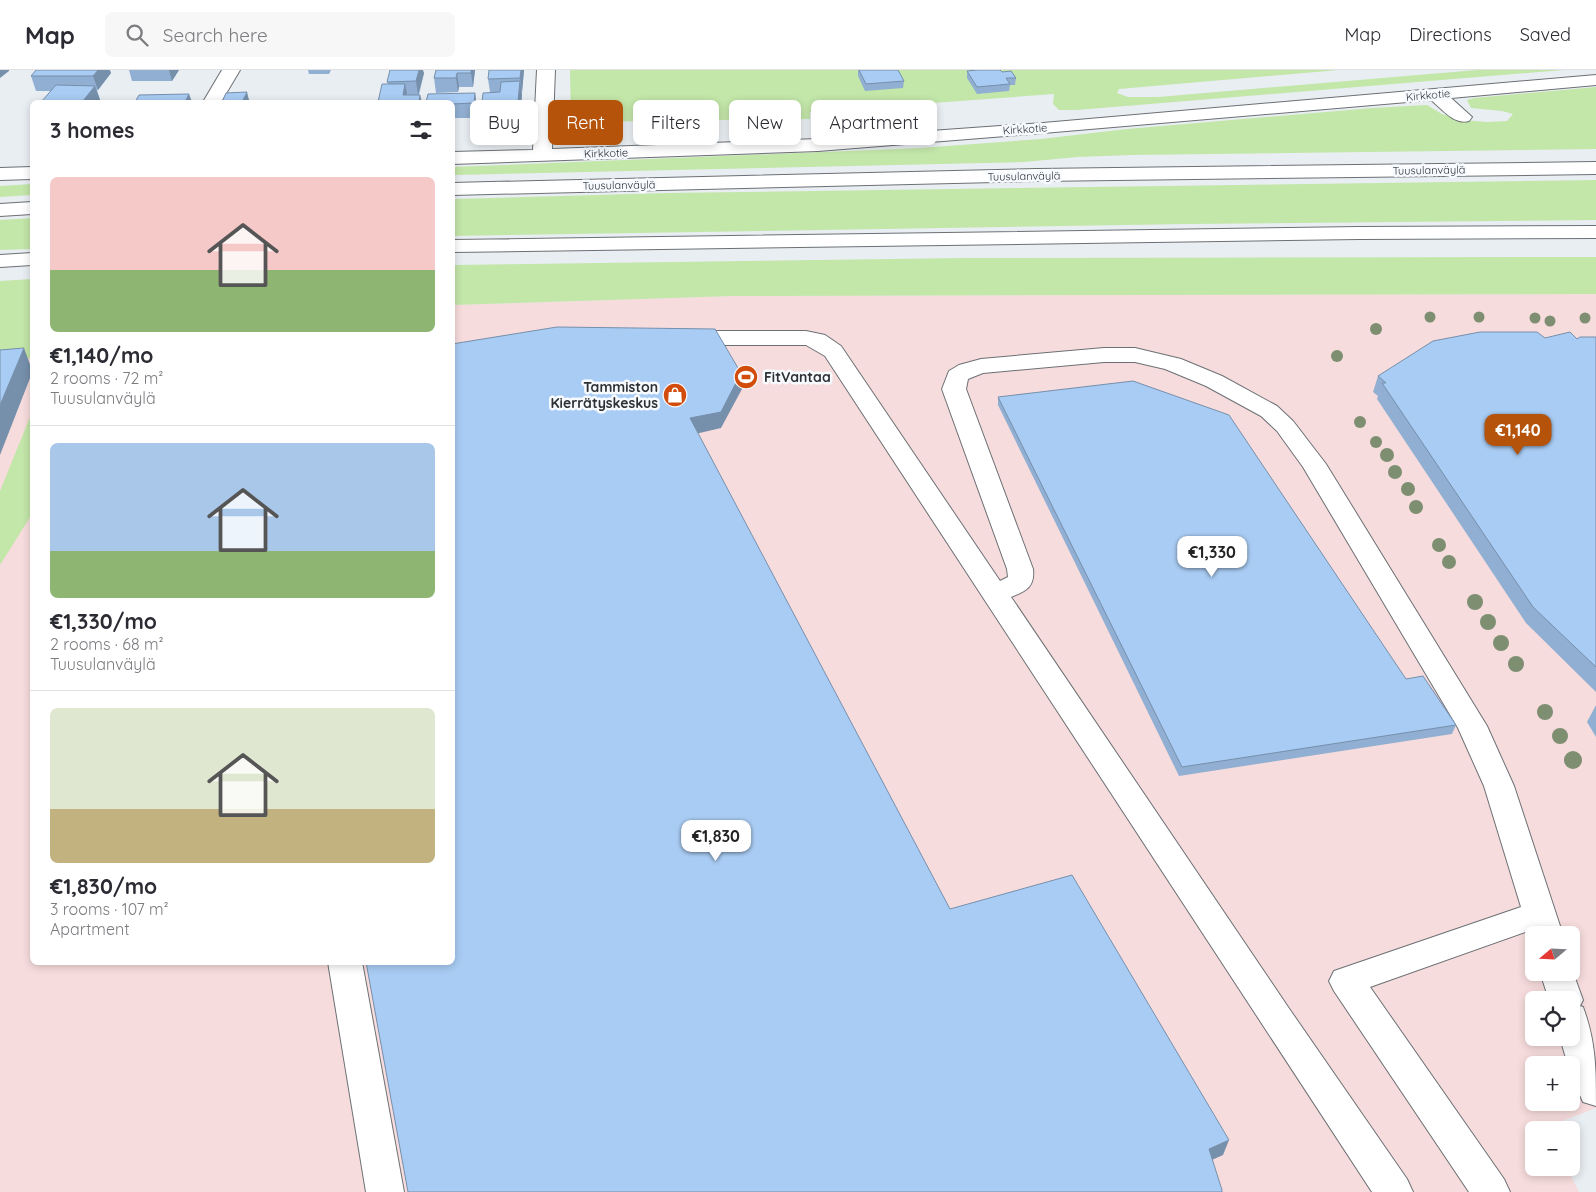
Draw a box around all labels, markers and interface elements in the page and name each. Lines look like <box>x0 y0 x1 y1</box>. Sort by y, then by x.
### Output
search box <box>105 12 455 57</box>
text: Map <box>25 20 75 50</box>
icon: search <box>123 21 151 49</box>
text: Search here <box>163 23 268 47</box>
text: Map <box>1344 23 1381 46</box>
text: Directions <box>1409 23 1492 46</box>
text: Saved <box>1520 23 1571 46</box>
street label: Kirkkotie <box>1405 86 1451 104</box>
chip: Buy <box>470 100 538 145</box>
chip: Rent <box>548 100 623 145</box>
chip: Filters <box>633 100 719 145</box>
chip: New <box>729 100 801 145</box>
chip: Apartment <box>811 100 937 145</box>
icon: filters <box>407 116 435 144</box>
text: 3 homes <box>50 117 134 143</box>
street label: Kirkkotie <box>1002 120 1048 138</box>
street label: Kirkkotie <box>584 145 628 161</box>
street label: Tuusulanväylä <box>1393 162 1465 178</box>
street label: Tuusulanväylä <box>988 168 1060 184</box>
street label: Tuusulanväylä <box>583 177 655 193</box>
icon: home <box>198 210 288 300</box>
text: €1,140/mo <box>50 342 153 368</box>
sports icon: FitVantaa <box>733 364 759 390</box>
text: 2 rooms · 72 m² <box>50 368 163 388</box>
place label: FitVantaa <box>764 368 831 386</box>
place label: Tammiston Kierrätyskeskus <box>550 378 658 412</box>
shop icon: Tammiston Kierrätyskeskus <box>662 382 688 408</box>
text: Tuusulanväylä <box>50 388 156 408</box>
pin: €1,140 <box>1477 414 1559 456</box>
text: €1,140 <box>1496 420 1541 440</box>
icon: home <box>198 475 288 565</box>
pin: €1,330 <box>1171 536 1253 578</box>
text: €1,330 <box>1188 542 1236 562</box>
text: €1,330/mo <box>50 608 157 634</box>
text: 2 rooms · 68 m² <box>50 634 164 654</box>
text: Tuusulanväylä <box>50 654 156 674</box>
icon: home <box>198 740 288 830</box>
pin: €1,830 <box>675 820 757 862</box>
text: €1,830 <box>692 826 740 846</box>
text: €1,830/mo <box>50 873 157 899</box>
text: 3 rooms · 107 m² <box>50 899 169 919</box>
text: Apartment <box>50 919 130 939</box>
north arrow <box>1525 926 1580 981</box>
map controls <box>1525 926 1580 1176</box>
button: locate <box>1525 991 1580 1046</box>
button: + <box>1525 1056 1580 1111</box>
button: − <box>1525 1121 1580 1176</box>

